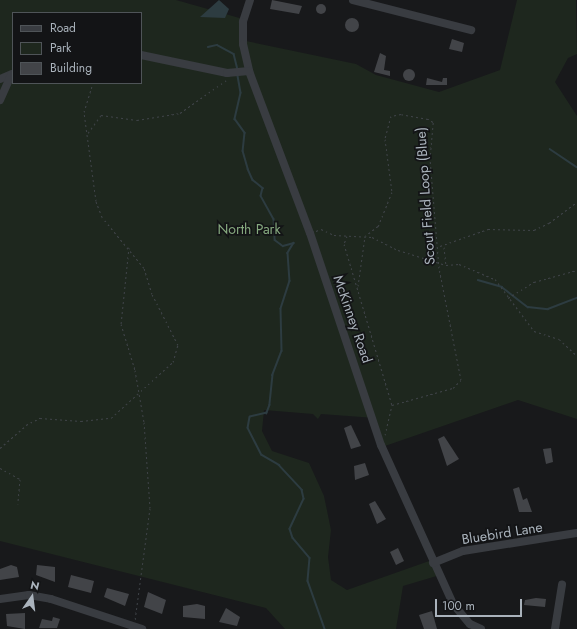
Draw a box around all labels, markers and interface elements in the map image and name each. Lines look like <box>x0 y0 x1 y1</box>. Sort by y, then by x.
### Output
legend <box>12 12 142 84</box>
text: Road <box>50 19 76 37</box>
text: Park <box>50 39 71 57</box>
text: Building <box>50 59 92 77</box>
street label: Scout Field Loop (Blue) <box>412 126 438 266</box>
park label: North Park <box>217 221 281 237</box>
street label: McKinney Road <box>330 273 376 365</box>
street label: Bluebird Lane <box>460 518 544 548</box>
north arrow <box>12 577 52 617</box>
text: N <box>29 577 41 594</box>
scale bar <box>437 591 524 617</box>
text: 100 m <box>442 597 475 615</box>

